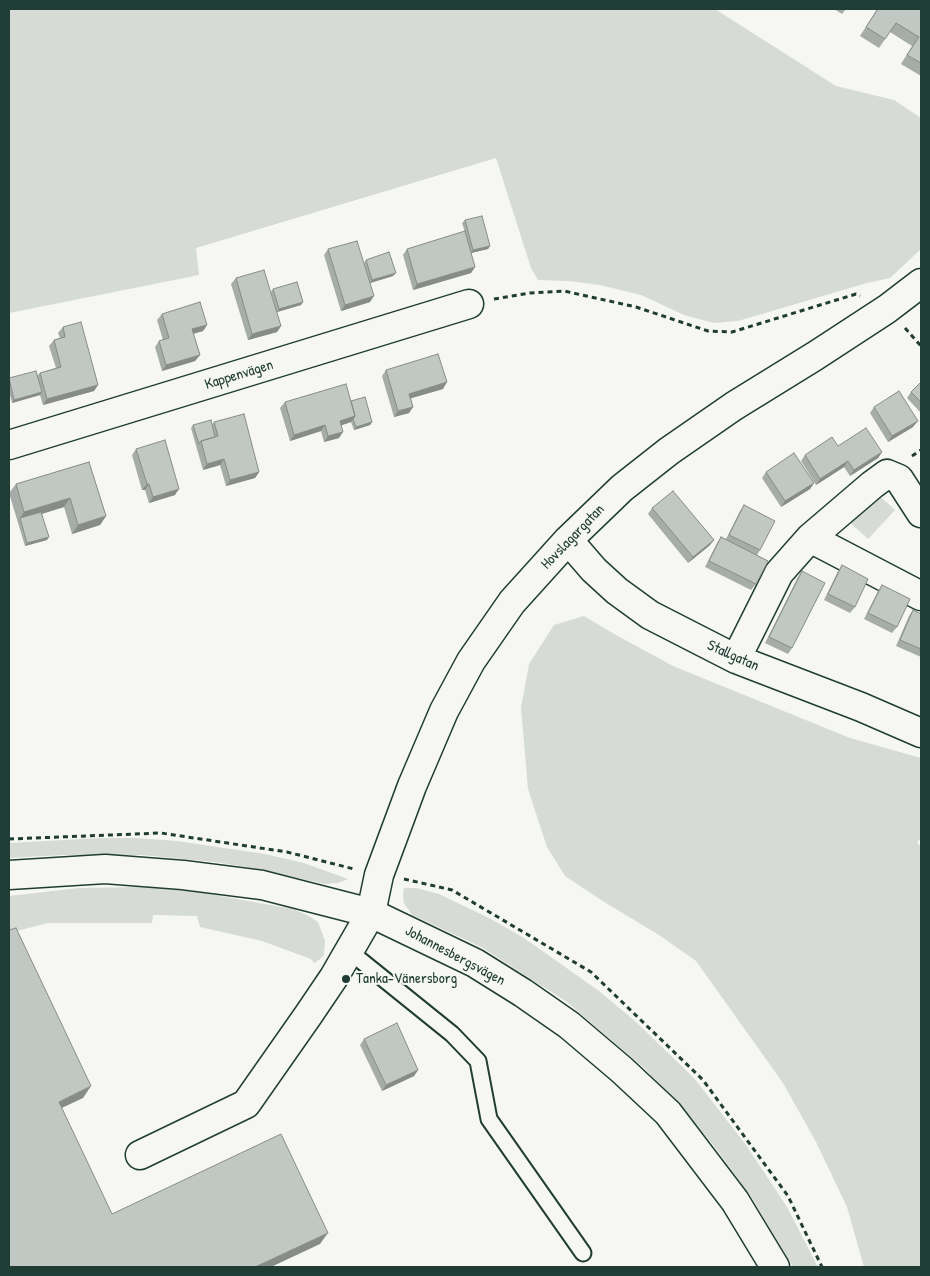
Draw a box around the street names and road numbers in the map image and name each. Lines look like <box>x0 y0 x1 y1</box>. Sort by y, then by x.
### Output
street label: Kappenvägen <box>203 356 275 394</box>
street label: Hovslagargatan <box>538 501 608 573</box>
street label: Stallgatan <box>704 637 762 675</box>
street label: Johannesbergsvägen <box>402 922 508 990</box>

